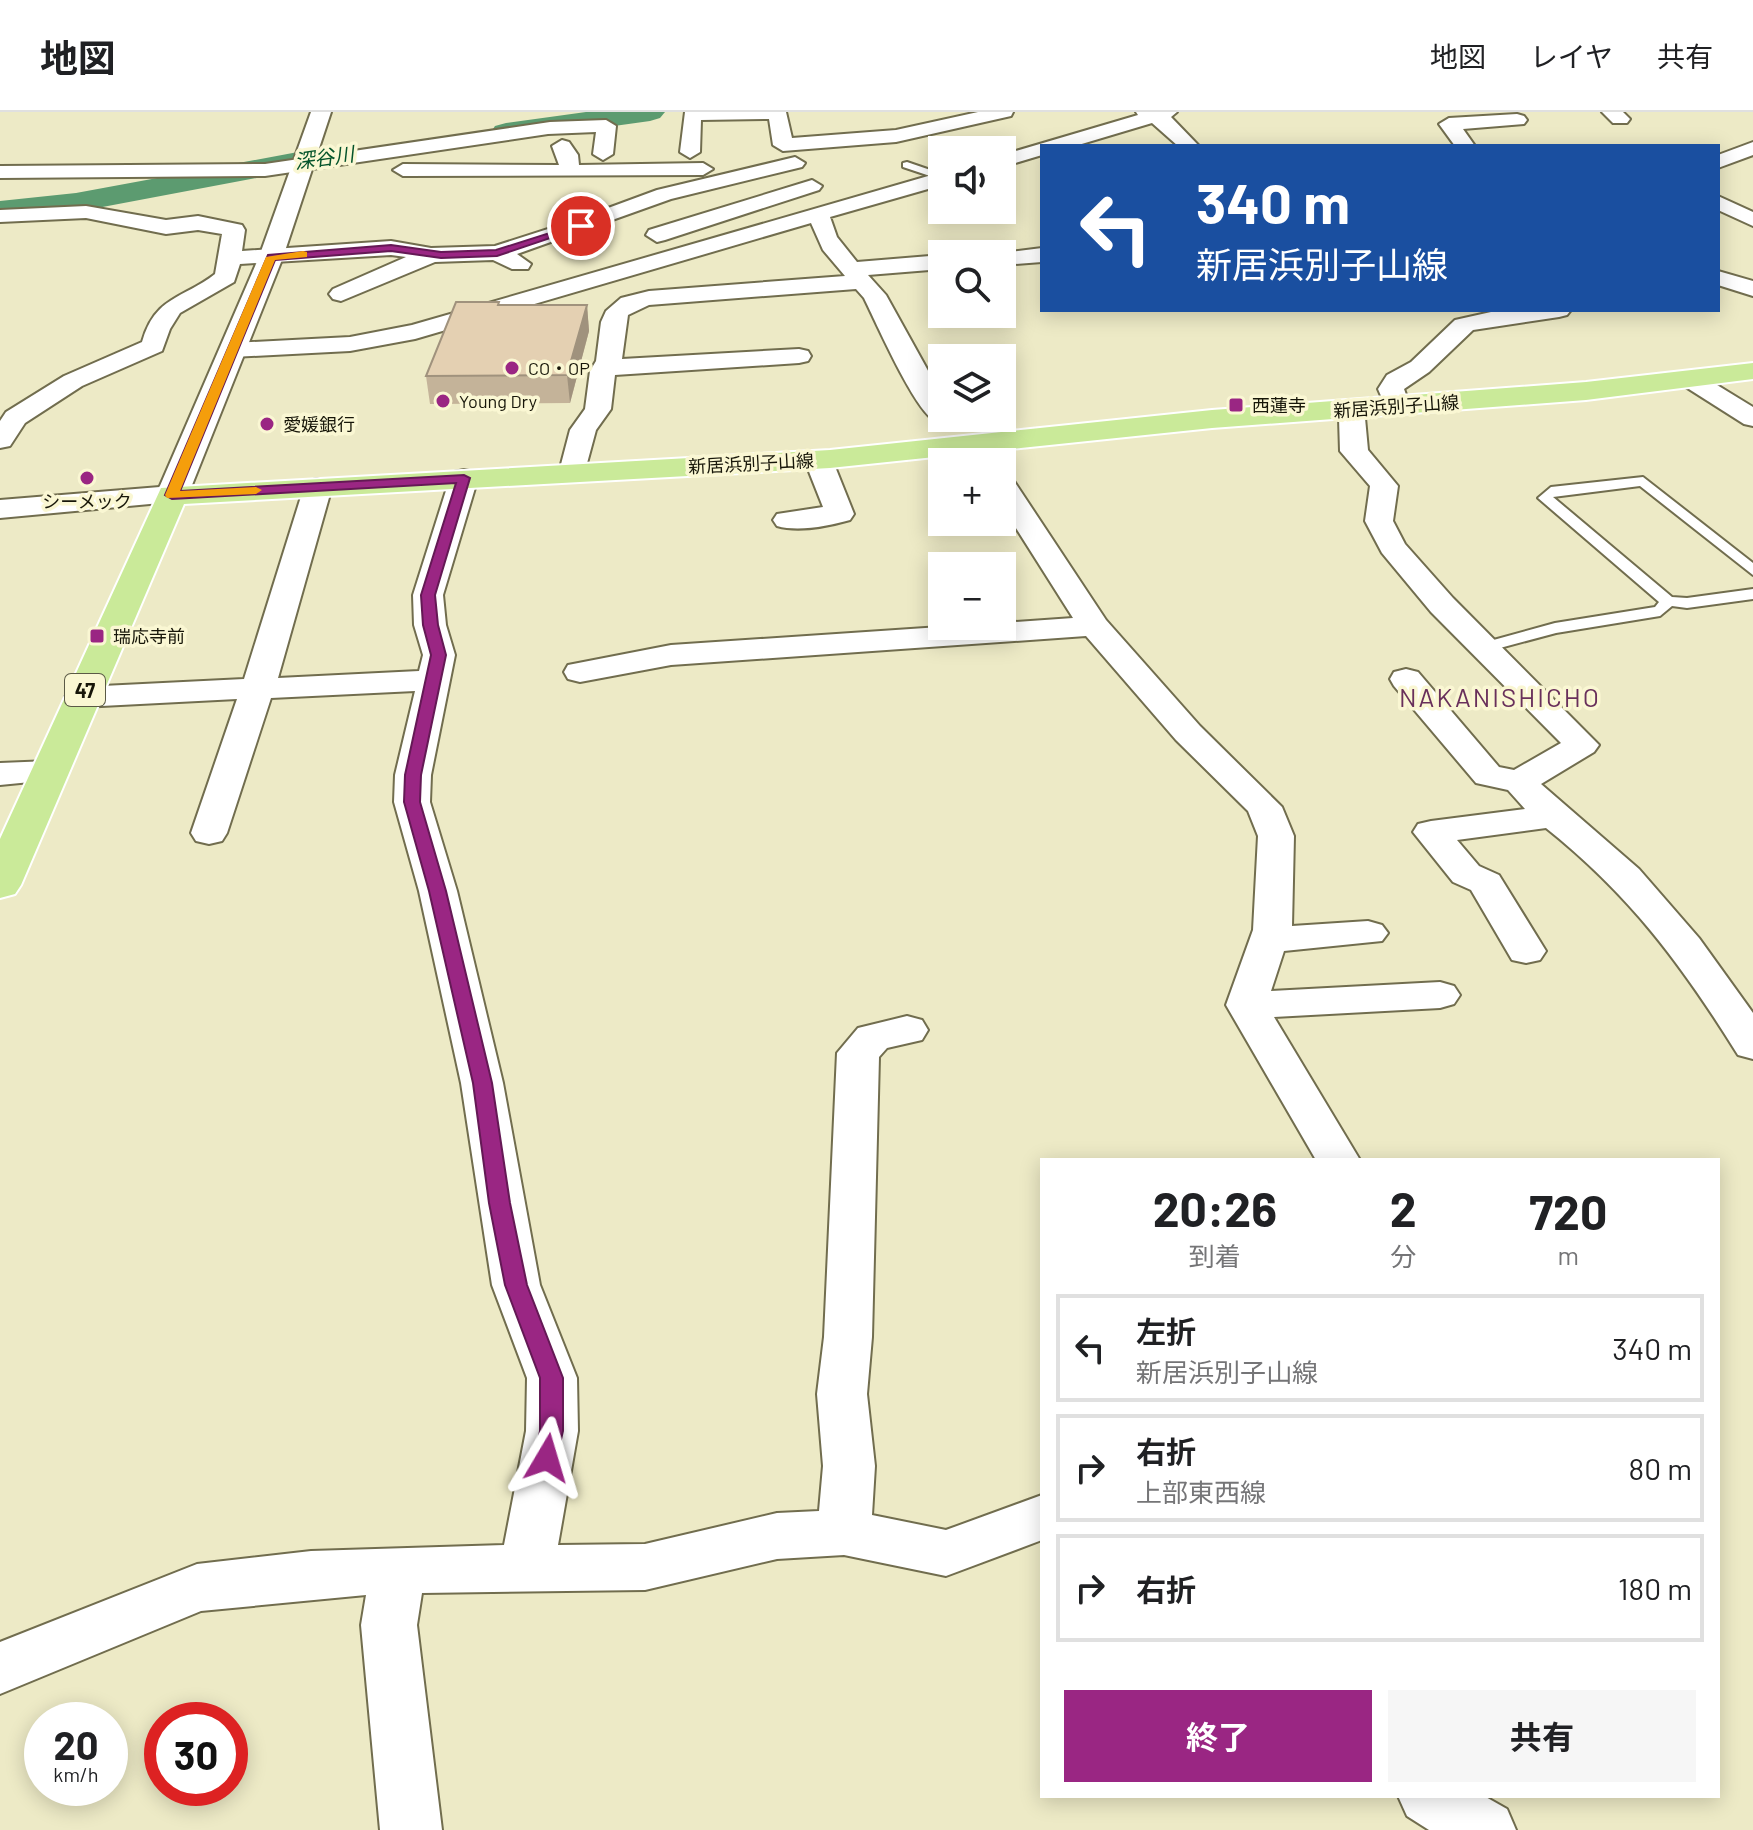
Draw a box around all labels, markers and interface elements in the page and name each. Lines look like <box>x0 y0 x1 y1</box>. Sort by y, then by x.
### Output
text: 地図 <box>40 34 116 80</box>
text: 地図 <box>1430 39 1486 73</box>
text: レイヤ <box>1530 39 1613 73</box>
text: 共有 <box>1657 39 1713 73</box>
map controls <box>928 136 1016 640</box>
button: sound <box>928 136 1016 224</box>
water label: 深谷川 <box>293 141 357 173</box>
text: 340 m <box>1196 168 1350 235</box>
icon: left <box>1064 176 1168 280</box>
pin <box>547 192 615 260</box>
icon: arrive <box>559 204 603 248</box>
button: search <box>928 240 1016 328</box>
text: 新居浜別子山線 <box>1196 242 1448 285</box>
button: layers <box>928 344 1016 432</box>
place label: CO・OP <box>528 357 590 379</box>
marker: CO・OP <box>503 359 521 377</box>
place label: Young Dry <box>459 390 537 412</box>
street label: 新居浜別子山線 <box>1332 391 1460 421</box>
marker: Young Dry <box>434 392 452 410</box>
place label: 西蓮寺 <box>1252 394 1306 416</box>
marker: 西蓮寺 <box>1227 396 1245 414</box>
place label: 愛媛銀行 <box>283 413 355 435</box>
marker: 愛媛銀行 <box>258 415 276 433</box>
button: + <box>928 448 1016 536</box>
street label: 新居浜別子山線 <box>688 449 814 477</box>
marker: シーメック <box>78 469 96 487</box>
place label: シーメック <box>42 490 132 512</box>
button: − <box>928 552 1016 640</box>
place label: 瑞応寺前 <box>113 625 185 647</box>
marker: 瑞応寺前 <box>88 627 106 645</box>
road number: 47 <box>65 674 105 706</box>
district label: NAKANISHICHO <box>1399 681 1601 712</box>
text: 20:26 <box>1153 1179 1277 1237</box>
text: 2 <box>1390 1179 1417 1237</box>
text: 720 <box>1529 1182 1607 1240</box>
text: m <box>1558 1239 1579 1270</box>
text: 到着 <box>1189 1240 1241 1271</box>
text: 分 <box>1390 1240 1416 1271</box>
text: 左折 <box>1136 1313 1196 1349</box>
icon: left <box>1068 1326 1112 1370</box>
text: 340 m <box>1612 1330 1692 1366</box>
text: 新居浜別子山線 <box>1136 1356 1318 1387</box>
position arrow <box>505 1416 589 1500</box>
text: 右折 <box>1136 1433 1196 1469</box>
icon: right <box>1068 1446 1112 1490</box>
text: 80 m <box>1629 1450 1692 1486</box>
text: 上部東西線 <box>1136 1476 1266 1507</box>
icon: right <box>1068 1566 1112 1610</box>
text: 180 m <box>1618 1570 1692 1606</box>
text: 右折 <box>1136 1571 1196 1607</box>
button: 終了 <box>1064 1690 1372 1782</box>
button: 共有 <box>1388 1690 1696 1782</box>
speed limit sign: 30 <box>144 1702 248 1806</box>
text: 20 <box>53 1720 99 1768</box>
text: km/h <box>53 1762 99 1786</box>

